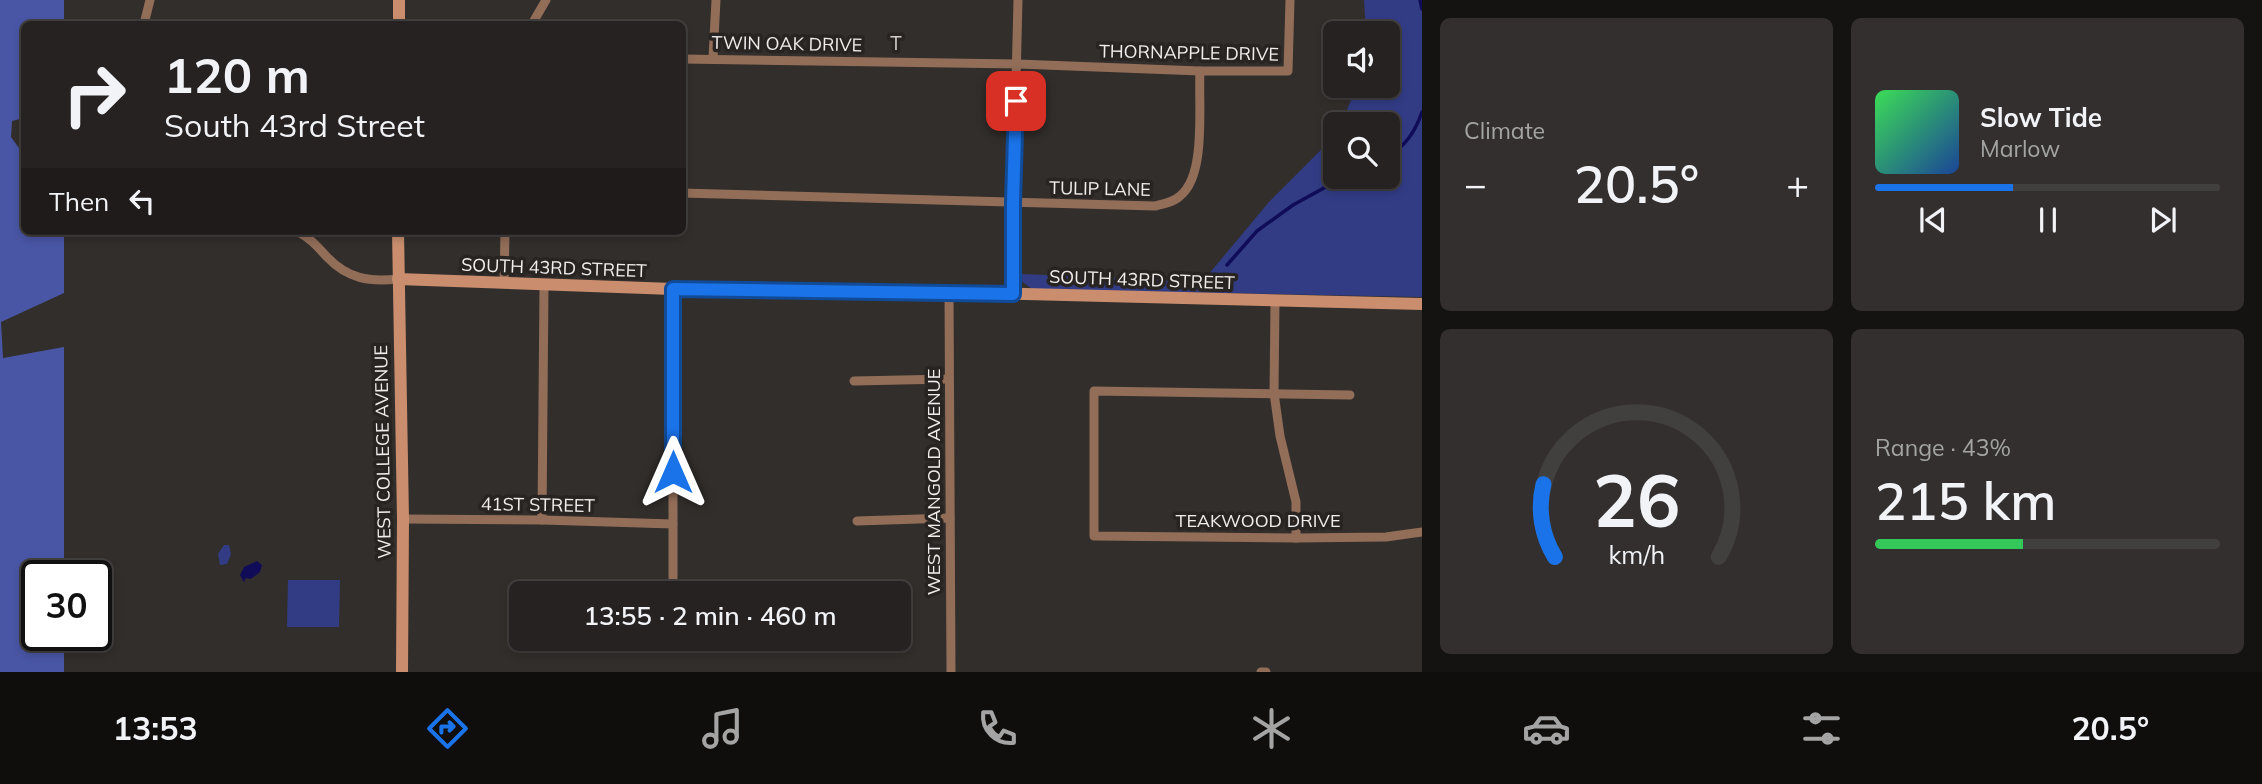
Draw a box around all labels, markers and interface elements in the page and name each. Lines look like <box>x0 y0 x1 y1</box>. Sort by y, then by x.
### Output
map controls <box>1323 21 1400 189</box>
button: sound <box>1323 21 1400 98</box>
street label: TWIN OAK DRIVE <box>711 31 863 56</box>
district label: T <box>890 31 904 55</box>
street label: THORNAPPLE DRIVE <box>1099 39 1279 66</box>
text: 120 m <box>164 44 310 105</box>
icon: right <box>49 49 140 140</box>
pin <box>986 71 1046 131</box>
icon: arrive <box>997 82 1035 120</box>
text: Slow Tide <box>1980 101 2102 134</box>
text: South 43rd Street <box>164 105 425 145</box>
button: search <box>1323 112 1400 189</box>
text: Climate <box>1464 116 1545 145</box>
text: Marlow <box>1980 134 2060 163</box>
text: 20.5° <box>1574 151 1699 216</box>
text: − <box>1464 160 1487 208</box>
text: + <box>1786 160 1809 208</box>
street label: TULIP LANE <box>1049 176 1151 201</box>
icon: left <box>123 182 161 220</box>
text: Then <box>49 185 109 218</box>
icon: previous <box>1914 201 1952 239</box>
icon: pause <box>2029 201 2067 239</box>
icon: next <box>2144 201 2182 239</box>
street label: SOUTH 43RD STREET <box>461 253 647 282</box>
street label: SOUTH 43RD STREET <box>1049 265 1235 294</box>
street label: WEST COLLEGE AVENUE <box>369 345 396 559</box>
street label: WEST MANGOLD AVENUE <box>922 369 945 595</box>
text: Range · 43% <box>1875 433 2011 462</box>
position arrow <box>636 435 710 509</box>
text: 26 <box>1593 455 1680 546</box>
text: 215 km <box>1875 468 2056 533</box>
street label: 41ST STREET <box>481 492 595 517</box>
street label: TEAKWOOD DRIVE <box>1176 509 1340 532</box>
text: km/h <box>1608 539 1665 570</box>
speed limit sign: 30 <box>21 560 112 651</box>
text: 13:55 · 2 min · 460 m <box>583 599 837 632</box>
icon: directions <box>423 704 472 753</box>
icon: music <box>698 704 747 753</box>
icon: phone <box>973 704 1022 753</box>
icon: climate <box>1247 704 1296 753</box>
icon: car <box>1522 704 1571 753</box>
icon: filters <box>1797 704 1846 753</box>
text: 13:53 <box>113 708 198 748</box>
text: 20.5° <box>2071 708 2149 748</box>

